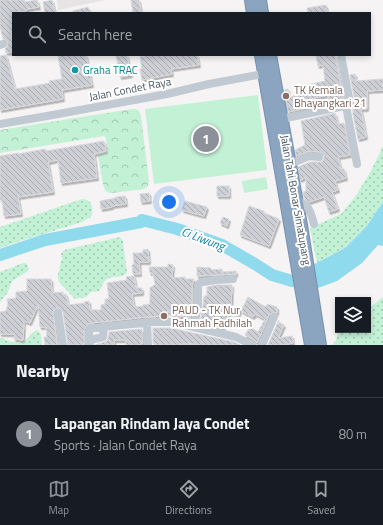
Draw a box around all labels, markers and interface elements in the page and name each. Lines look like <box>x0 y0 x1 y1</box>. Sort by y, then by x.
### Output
search box <box>12 12 371 56</box>
icon: search <box>26 23 48 45</box>
text: Search here <box>58 23 132 46</box>
place label: Graha TRAC <box>83 62 138 78</box>
marker: Graha TRAC <box>70 65 80 75</box>
street label: Jalan Condet Raya <box>88 73 173 105</box>
place label: TK Kemala Bhayangkari 21 <box>294 82 366 111</box>
marker: TK Kemala Bhayangkari 21 <box>281 91 291 101</box>
pin: 1 <box>193 124 219 154</box>
street label: Jalan Tahi Bonar Simatupang <box>277 134 315 267</box>
your location <box>159 192 179 212</box>
water label: Ci Liwung <box>179 222 229 256</box>
map controls <box>335 297 371 333</box>
button: layers <box>335 297 371 333</box>
place label: PAUD - TK Nur Rahmah Fadhilah <box>172 302 252 331</box>
marker: PAUD - TK Nur Rahmah Fadhilah <box>159 311 169 321</box>
text: Nearby <box>16 358 69 384</box>
text: Lapangan Rindam Jaya Condet <box>54 412 249 435</box>
text: 1 <box>25 424 33 444</box>
text: 80 m <box>339 424 367 444</box>
text: Sports · Jalan Condet Raya <box>54 435 197 455</box>
tab: Map <box>48 478 70 518</box>
tab: Directions <box>165 478 212 518</box>
tab: Saved <box>307 478 335 518</box>

